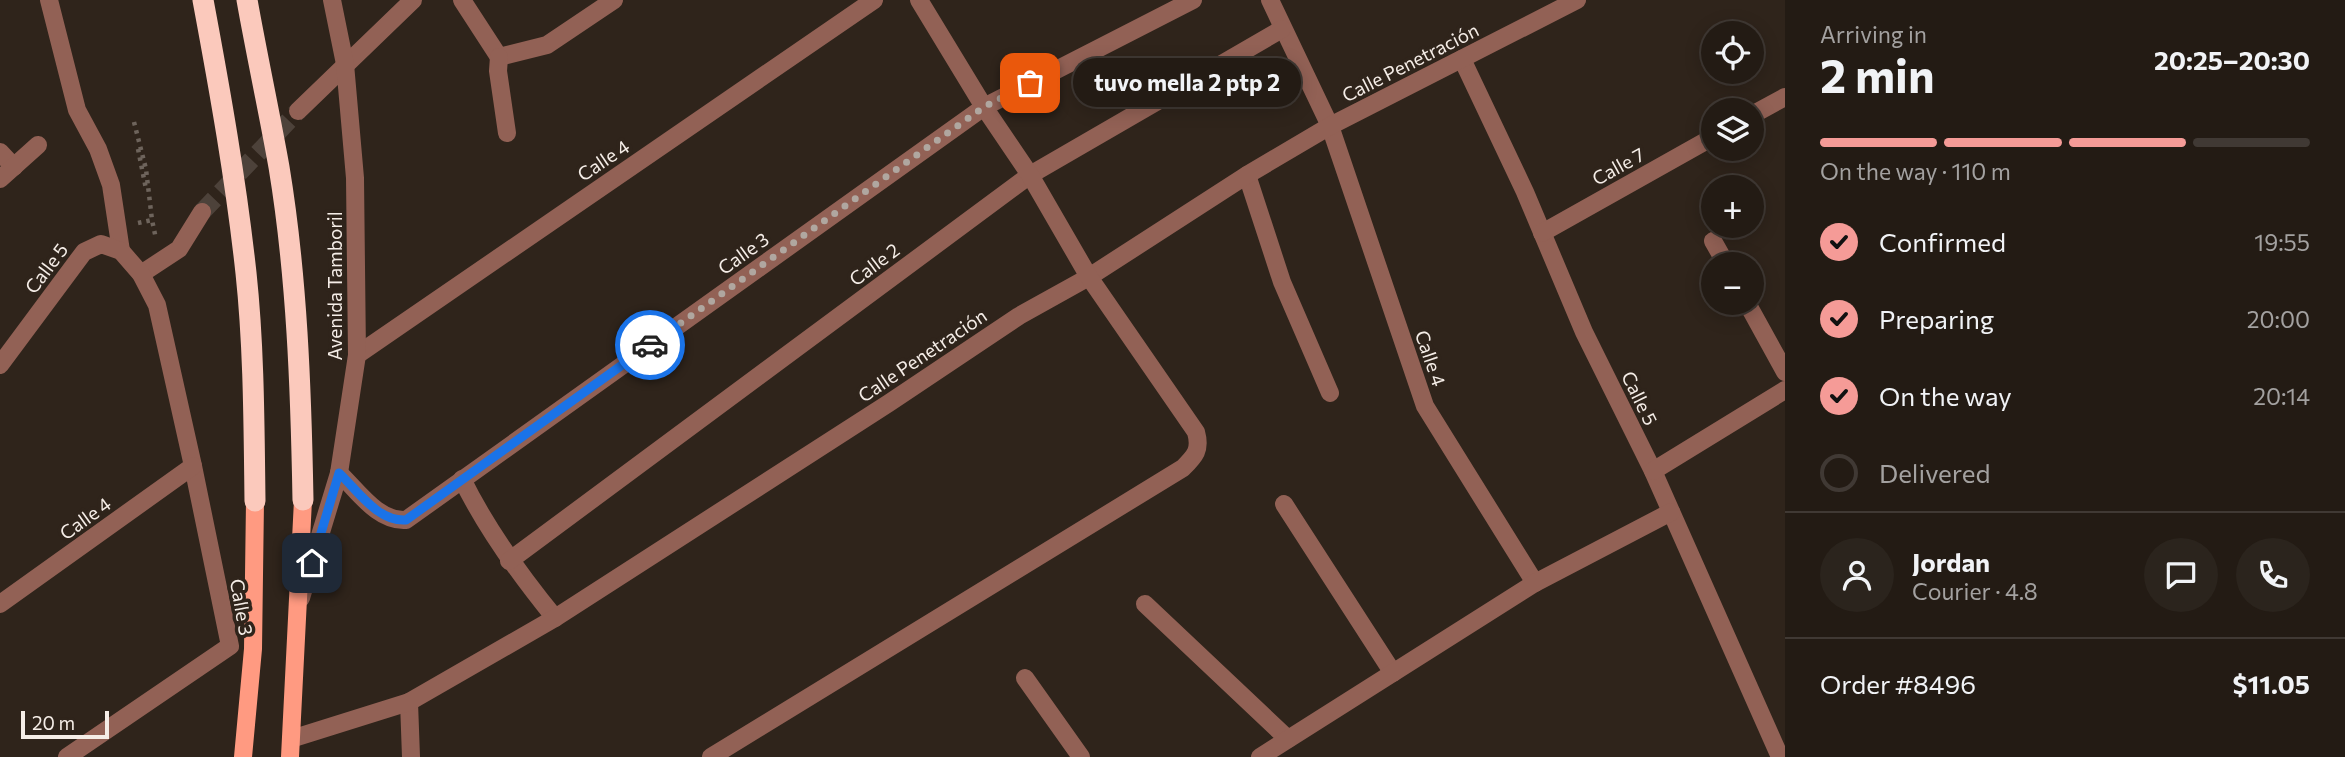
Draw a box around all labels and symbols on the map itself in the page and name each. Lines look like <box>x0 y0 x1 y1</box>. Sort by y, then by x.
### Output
street label: Calle Penetración <box>1338 18 1482 106</box>
pin <box>1000 53 1060 113</box>
callout: tuvo mella 2 ptp 2 <box>1072 58 1300 108</box>
street label: Calle 4 <box>573 134 633 186</box>
street label: Calle 7 <box>1588 142 1648 190</box>
street label: Avenida Tamboril <box>323 211 346 361</box>
street label: Calle 3 <box>713 227 773 279</box>
street label: Calle 5 <box>20 238 72 298</box>
street label: Calle 2 <box>844 238 904 290</box>
street label: Calle Penetración <box>853 303 991 407</box>
courier <box>615 310 685 380</box>
street label: Calle 4 <box>1411 327 1451 389</box>
street label: Calle 5 <box>1617 367 1663 429</box>
street label: Calle 4 <box>55 492 115 544</box>
pin <box>282 533 342 593</box>
street label: Calle 3 <box>226 577 258 637</box>
scale bar <box>21 708 108 740</box>

